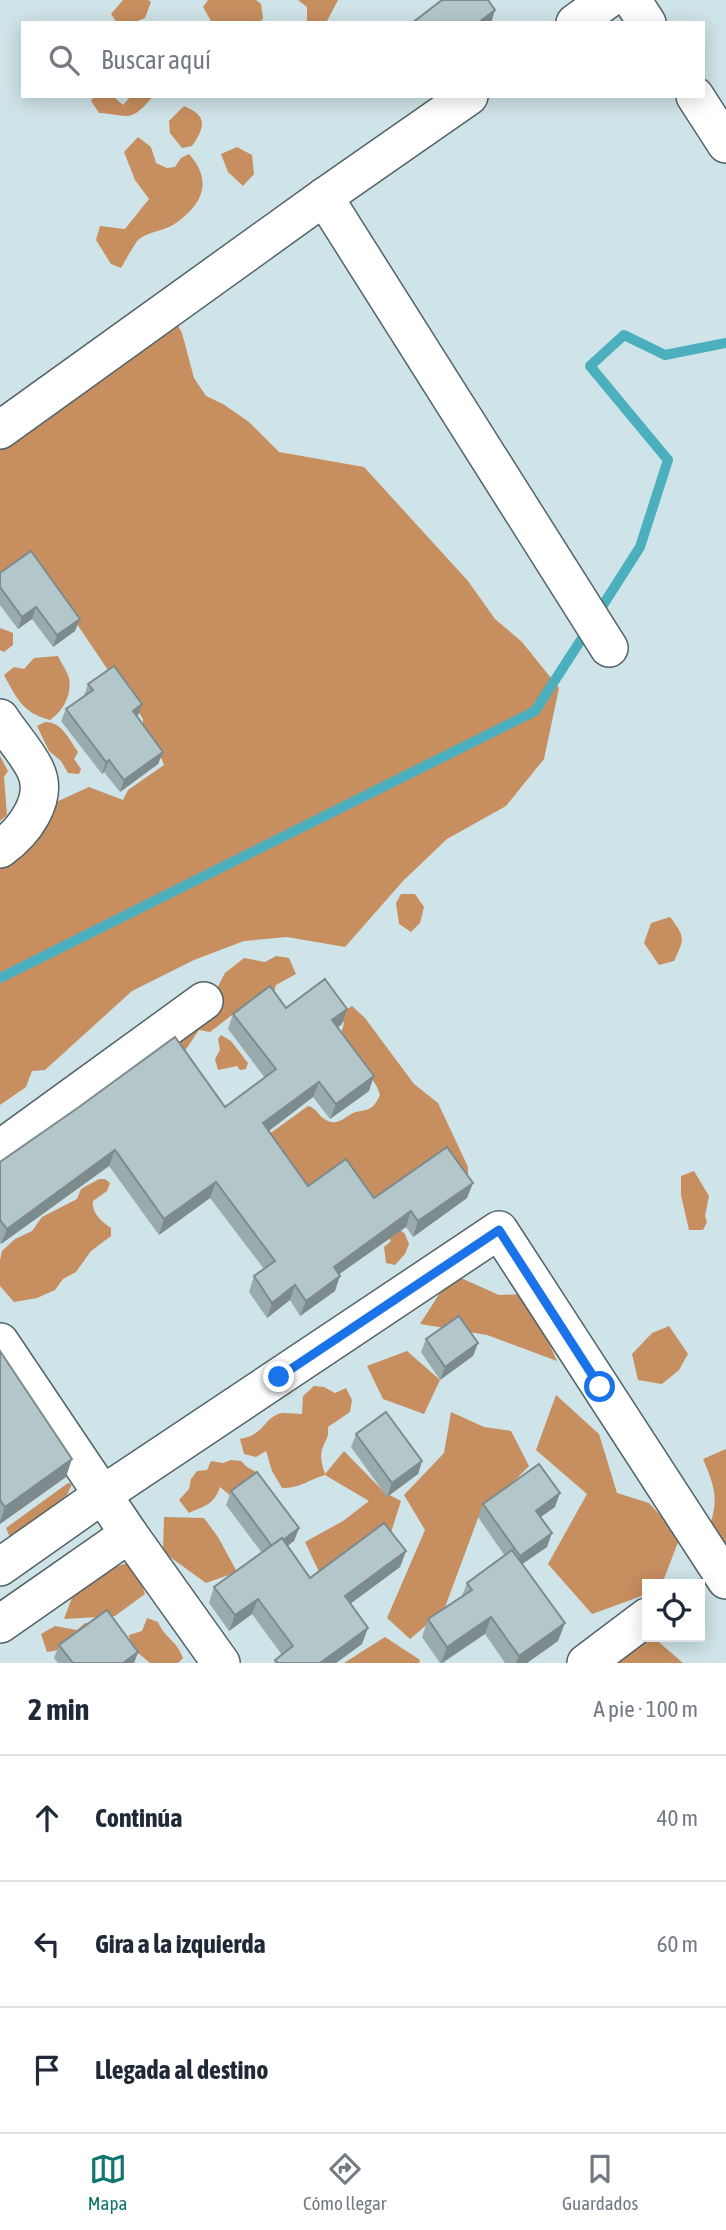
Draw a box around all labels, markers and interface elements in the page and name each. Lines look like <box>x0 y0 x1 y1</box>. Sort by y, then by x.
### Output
search box <box>21 21 705 98</box>
icon: search <box>45 41 83 79</box>
text: Buscar aquí <box>101 45 211 75</box>
route end <box>263 1361 294 1392</box>
route start <box>584 1371 615 1402</box>
map controls <box>642 1579 705 1642</box>
button: locate <box>642 1579 705 1642</box>
text: 2 min <box>28 1692 89 1726</box>
text: A pie · 100 m <box>594 1696 698 1722</box>
icon: ahead <box>28 1799 66 1837</box>
text: Continúa <box>95 1803 182 1833</box>
text: 40 m <box>657 1805 698 1831</box>
icon: left <box>28 1925 66 1963</box>
text: Gira a la izquierda <box>95 1929 266 1959</box>
text: 60 m <box>657 1931 698 1957</box>
icon: arrive <box>28 2051 66 2089</box>
text: Llegada al destino <box>95 2055 268 2085</box>
tab: Mapa <box>88 2150 127 2214</box>
tab: Cómo llegar <box>303 2150 386 2214</box>
tab: Guardados <box>562 2150 638 2214</box>

